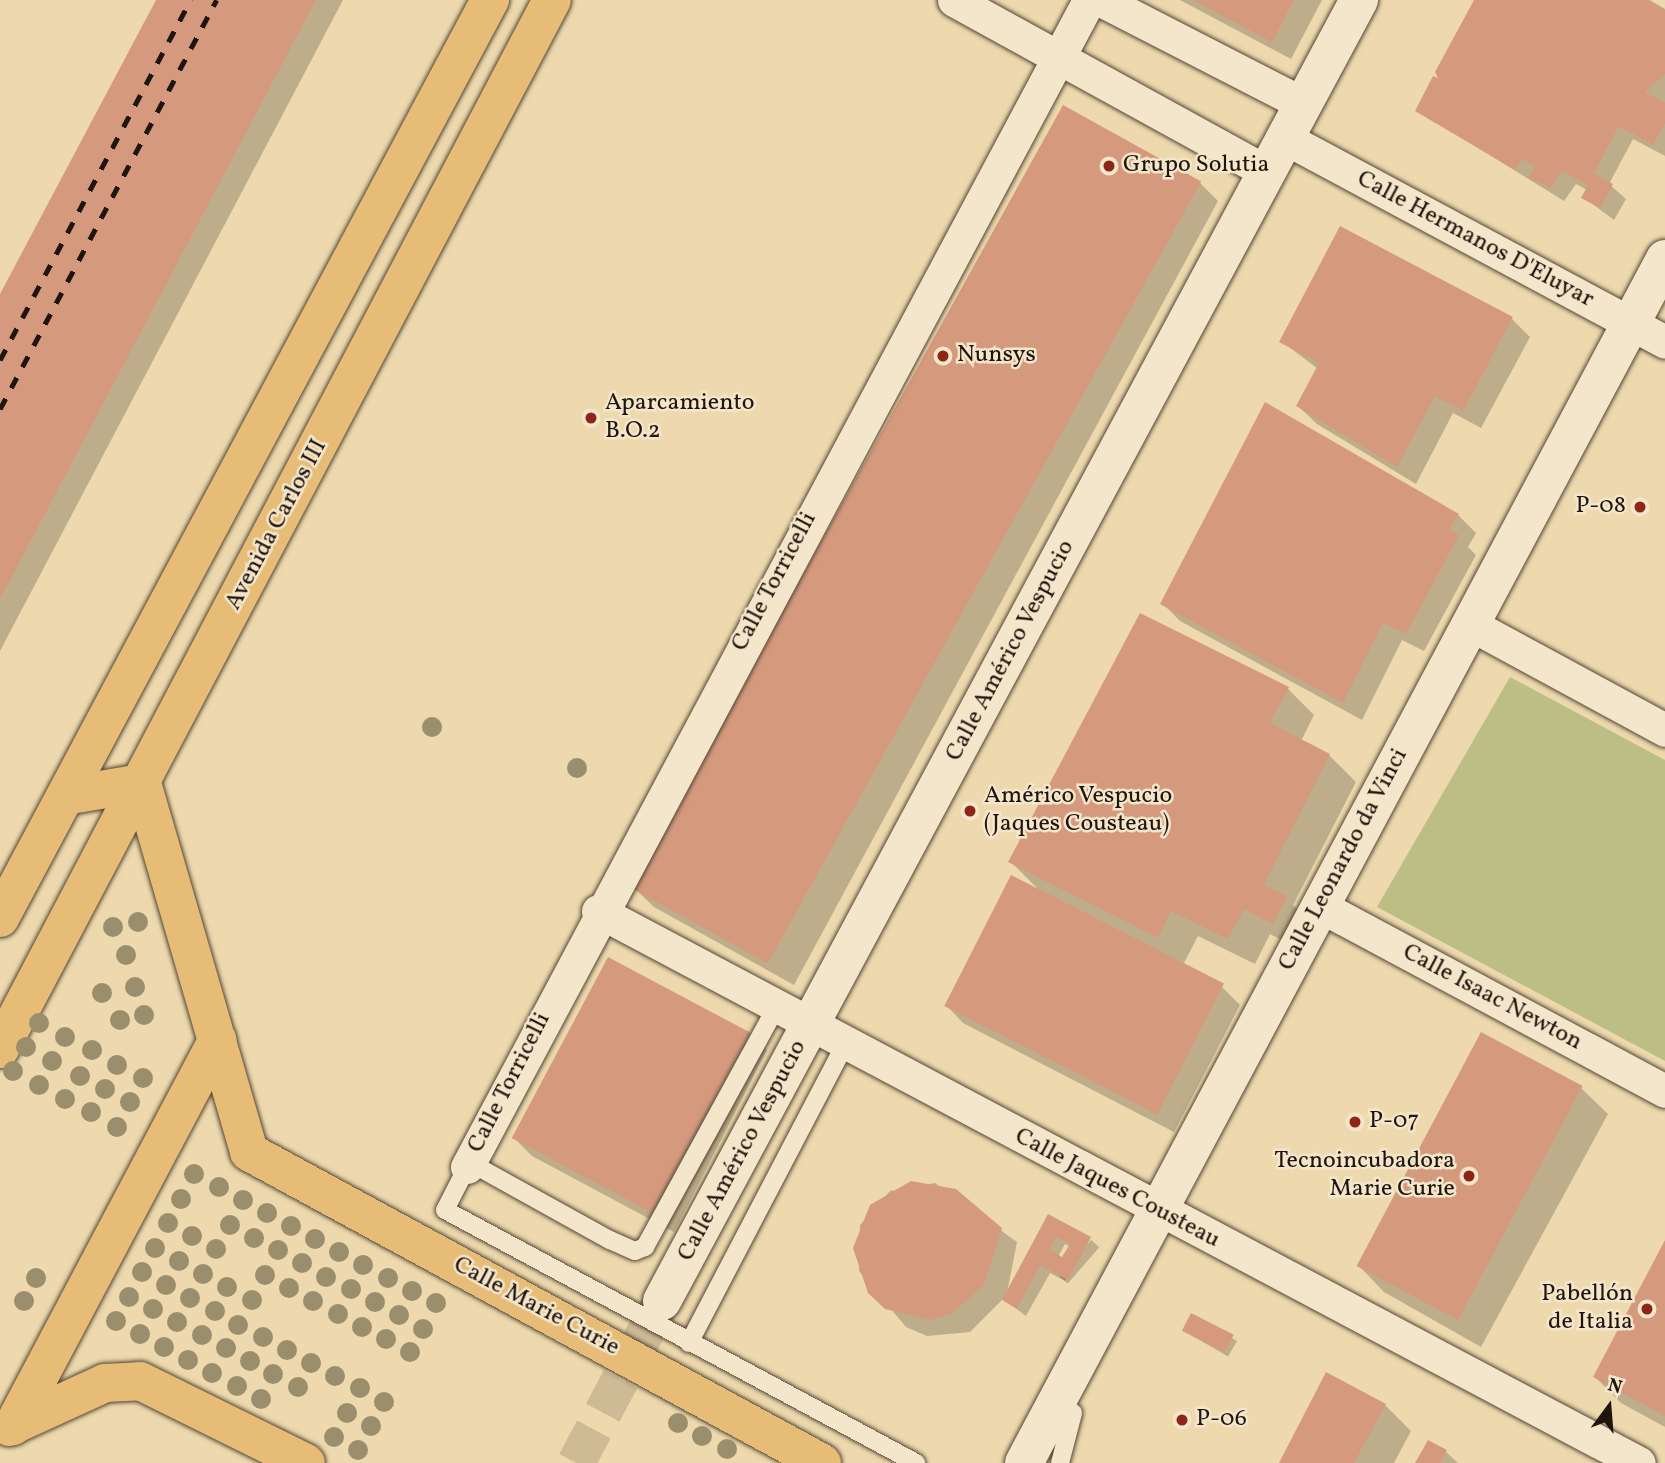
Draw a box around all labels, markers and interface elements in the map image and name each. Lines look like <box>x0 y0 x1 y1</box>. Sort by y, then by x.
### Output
place label: Grupo Solutia <box>1123 152 1270 180</box>
marker: Grupo Solutia <box>1101 158 1117 174</box>
street label: Calle Hermanos D'Eluyar <box>1352 165 1598 315</box>
place label: Nunsys <box>957 342 1036 370</box>
marker: Nunsys <box>935 348 951 364</box>
place label: Aparcamiento B.O.2 <box>605 390 754 446</box>
marker: Aparcamiento B.O.2 <box>583 410 599 426</box>
street label: Avenida Carlos III <box>220 435 334 615</box>
place label: P-08 <box>1575 493 1626 521</box>
marker: P-08 <box>1632 499 1648 515</box>
street label: Calle Torricelli <box>726 507 824 657</box>
street label: Calle Américo Vespucio <box>940 535 1082 767</box>
street label: Calle Leonardo da Vinci <box>1273 744 1415 976</box>
place label: Américo Vespucio (Jaques Cousteau) <box>984 783 1173 839</box>
marker: Américo Vespucio (Jaques Cousteau) <box>962 803 978 819</box>
street label: Calle Isaac Newton <box>1397 939 1587 1057</box>
street label: Calle Torricelli <box>462 1008 558 1158</box>
street label: Calle Américo Vespucio <box>672 1035 814 1267</box>
place label: P-07 <box>1369 1108 1419 1136</box>
marker: P-07 <box>1347 1114 1363 1130</box>
street label: Calle Jaques Cousteau <box>1009 1123 1225 1255</box>
place label: Tecnoincubadora Marie Curie <box>1274 1148 1455 1204</box>
marker: Tecnoincubadora Marie Curie <box>1461 1168 1477 1184</box>
street label: Calle Marie Curie <box>448 1251 624 1363</box>
place label: Pabellón de Italia <box>1541 1281 1633 1337</box>
marker: Pabellón de Italia <box>1639 1301 1655 1317</box>
north arrow <box>1574 1372 1644 1442</box>
text: N <box>1605 1372 1625 1401</box>
place label: P-06 <box>1196 1406 1247 1434</box>
marker: P-06 <box>1174 1412 1190 1428</box>

